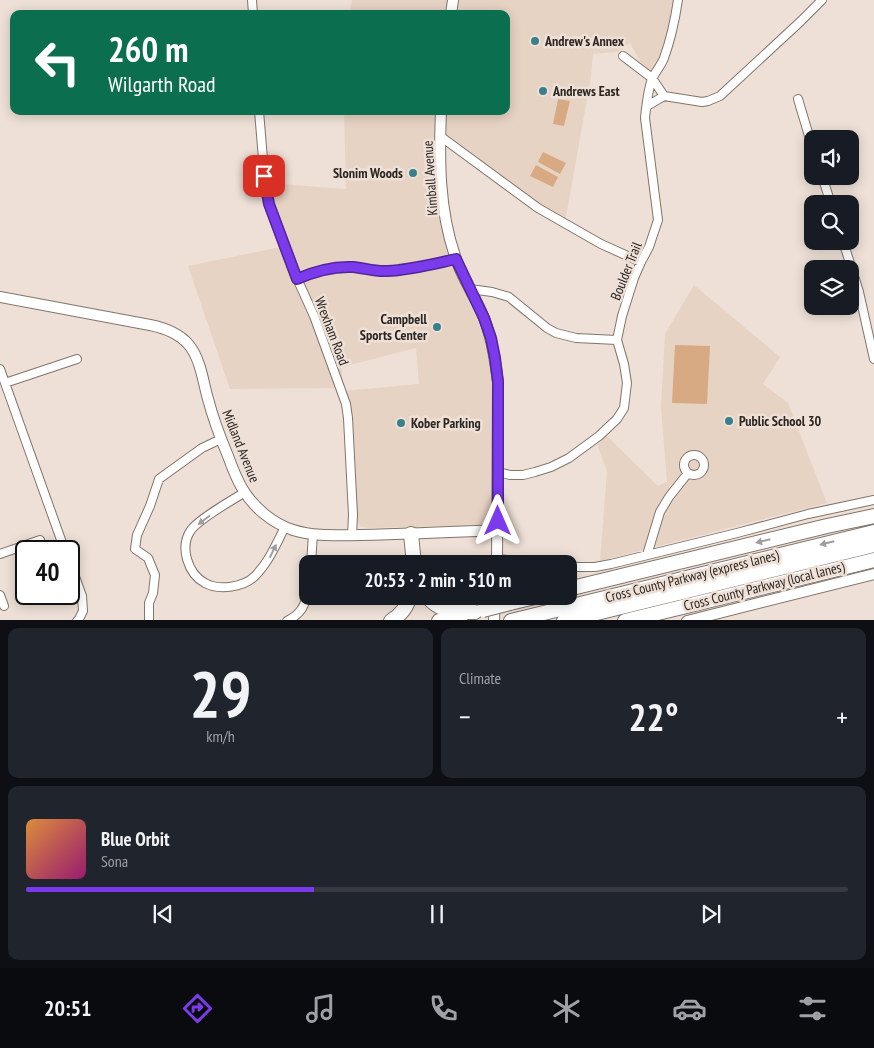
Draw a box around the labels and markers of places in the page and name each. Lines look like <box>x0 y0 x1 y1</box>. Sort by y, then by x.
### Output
place label: Andrew's Annex <box>544 32 625 50</box>
marker: Andrew's Annex <box>529 35 541 47</box>
place label: Andrews East <box>552 82 620 100</box>
marker: Andrews East <box>537 85 549 97</box>
pin <box>243 155 285 197</box>
place label: Slonim Woods <box>333 164 403 182</box>
marker: Slonim Woods <box>407 167 419 179</box>
place label: Campbell Sports Center <box>360 310 428 344</box>
marker: Campbell Sports Center <box>431 321 443 333</box>
place label: Public School 30 <box>739 412 822 430</box>
place label: Kober Parking <box>411 414 481 432</box>
marker: Public School 30 <box>723 415 735 427</box>
marker: Kober Parking <box>395 417 407 429</box>

